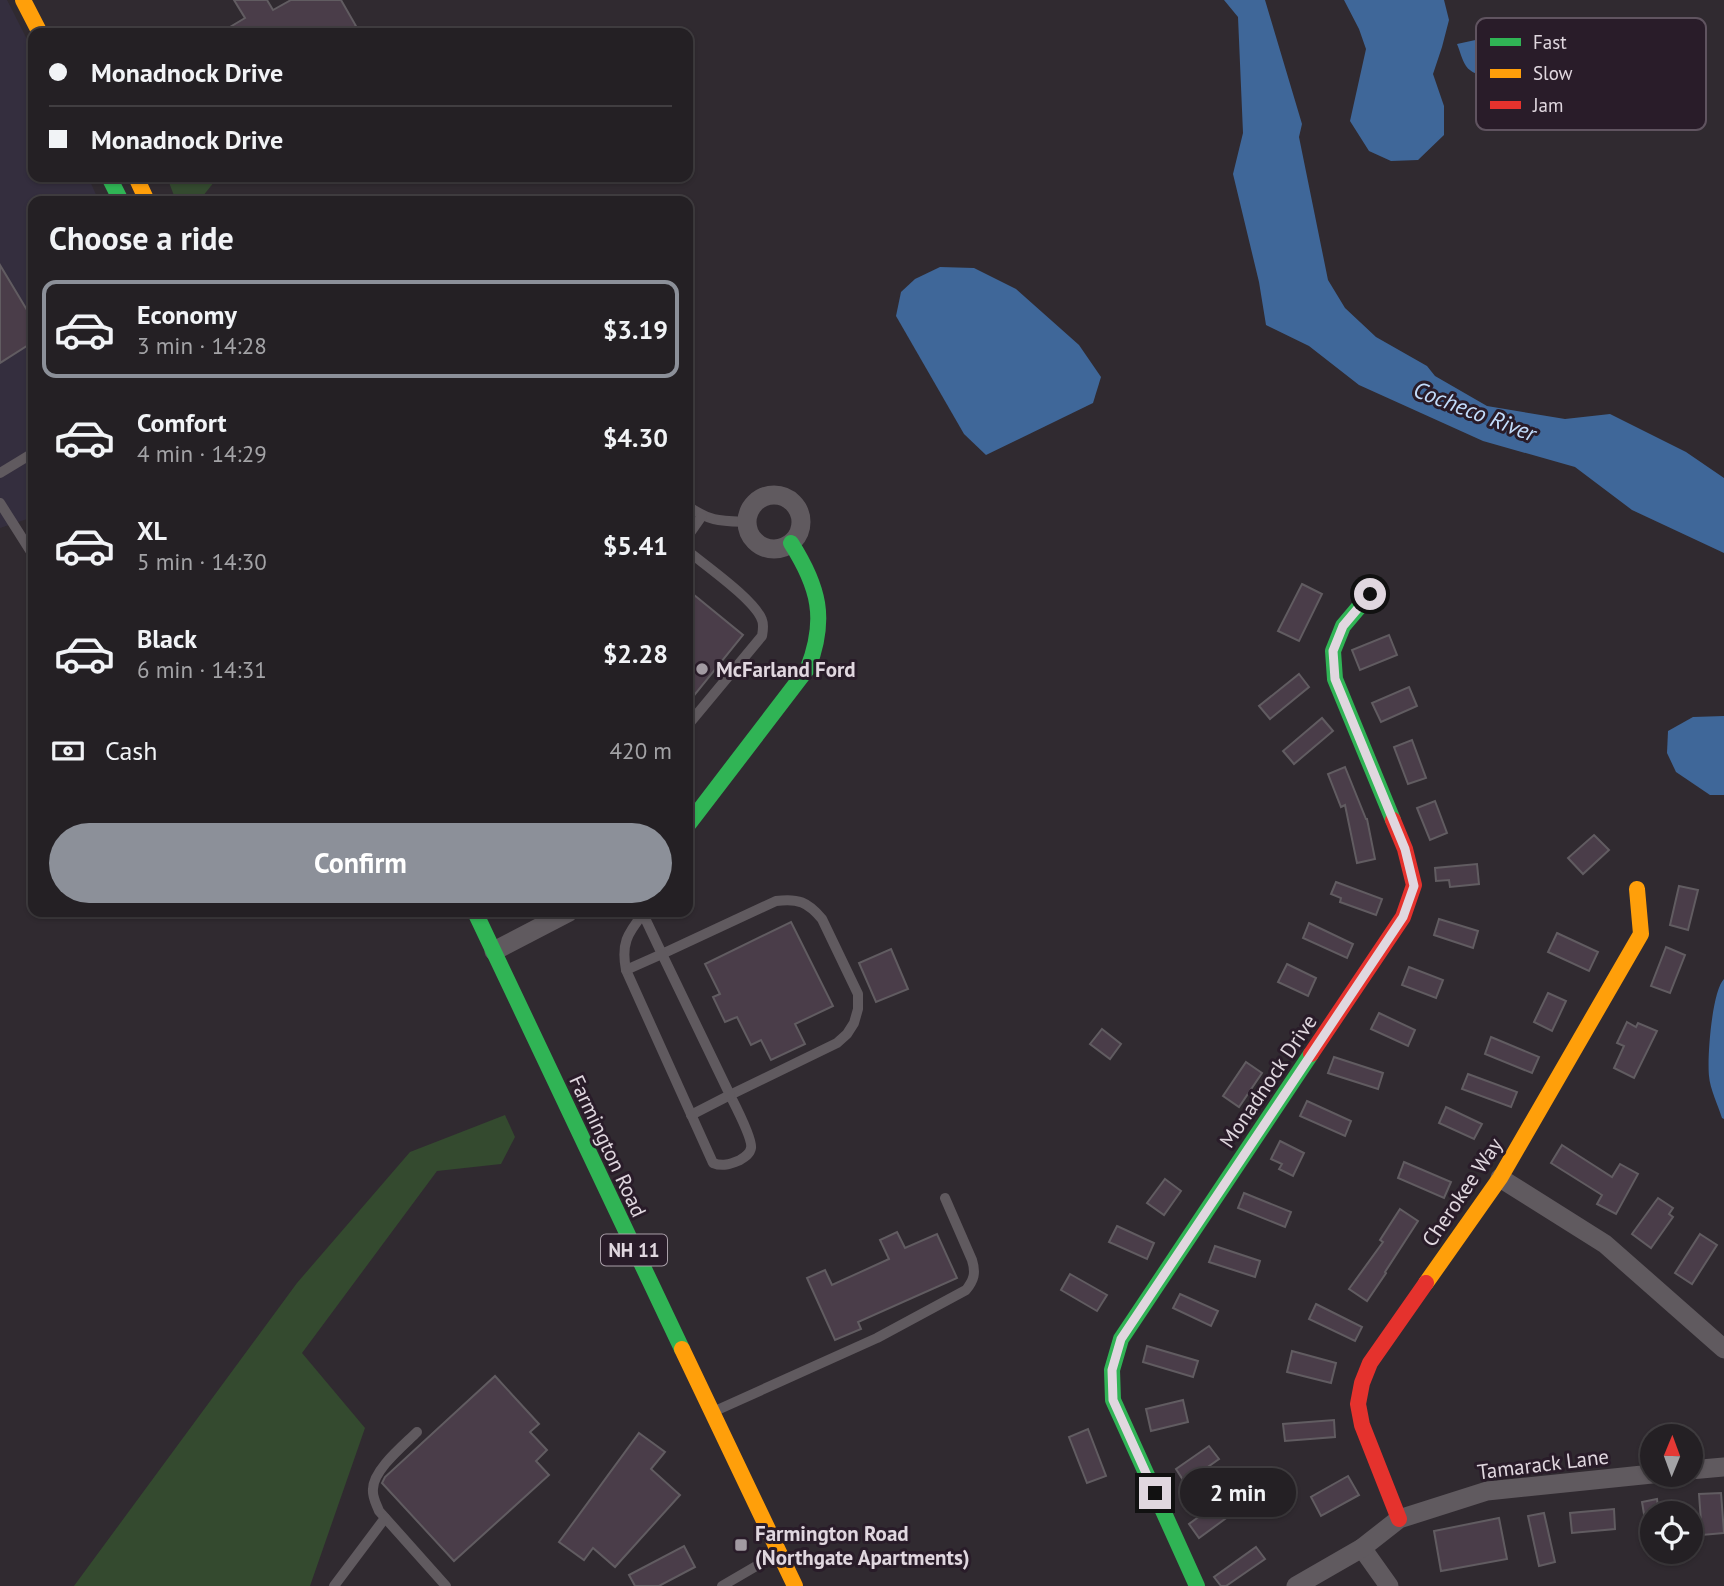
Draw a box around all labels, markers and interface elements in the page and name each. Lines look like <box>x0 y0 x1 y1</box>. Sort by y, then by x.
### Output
legend <box>1476 18 1706 130</box>
text: Fast <box>1533 30 1567 54</box>
text: Monadnock Drive <box>91 56 283 89</box>
text: Slow <box>1533 61 1573 85</box>
text: Jam <box>1532 93 1563 117</box>
text: Monadnock Drive <box>91 123 283 156</box>
text: Choose a ride <box>49 217 234 259</box>
icon: car <box>53 298 116 361</box>
text: Economy <box>137 298 237 331</box>
text: $3.19 <box>603 313 668 346</box>
text: 3 min · 14:28 <box>137 331 267 360</box>
water label: Cocheco River <box>1410 374 1542 448</box>
icon: car <box>53 406 116 469</box>
text: Comfort <box>137 406 227 439</box>
text: $4.30 <box>603 421 668 454</box>
text: 4 min · 14:29 <box>137 439 267 468</box>
icon: car <box>53 514 116 577</box>
text: XL <box>137 514 167 547</box>
text: $5.41 <box>603 529 668 562</box>
text: 5 min · 14:30 <box>137 547 267 576</box>
route start <box>1354 578 1386 610</box>
icon: car <box>53 622 116 685</box>
text: Black <box>137 622 197 655</box>
text: $2.28 <box>603 637 668 670</box>
text: 6 min · 14:31 <box>137 655 267 684</box>
place label: McFarland Ford <box>716 656 856 683</box>
marker: McFarland Ford <box>694 661 710 677</box>
icon: cash <box>49 732 87 770</box>
text: Cash <box>105 734 157 767</box>
text: 420 m <box>610 736 672 765</box>
button: Confirm <box>49 823 672 903</box>
street label: Monadnock Drive <box>1213 1009 1323 1153</box>
street label: Farmington Road <box>563 1071 653 1221</box>
street label: Cherokee Way <box>1416 1132 1508 1252</box>
road number: NH 11 <box>601 1234 667 1266</box>
north arrow <box>1640 1424 1703 1488</box>
map controls <box>1640 1424 1703 1564</box>
street label: Tamarack Lane <box>1476 1443 1610 1485</box>
callout: 2 min <box>1180 1468 1295 1518</box>
route end <box>1139 1477 1171 1509</box>
text: 2 min <box>1210 1478 1266 1507</box>
button: locate <box>1640 1501 1703 1564</box>
place label: Farmington Road (Northgate Apartments) <box>755 1520 970 1571</box>
marker: Farmington Road (Northgate Apartments) <box>733 1537 749 1553</box>

